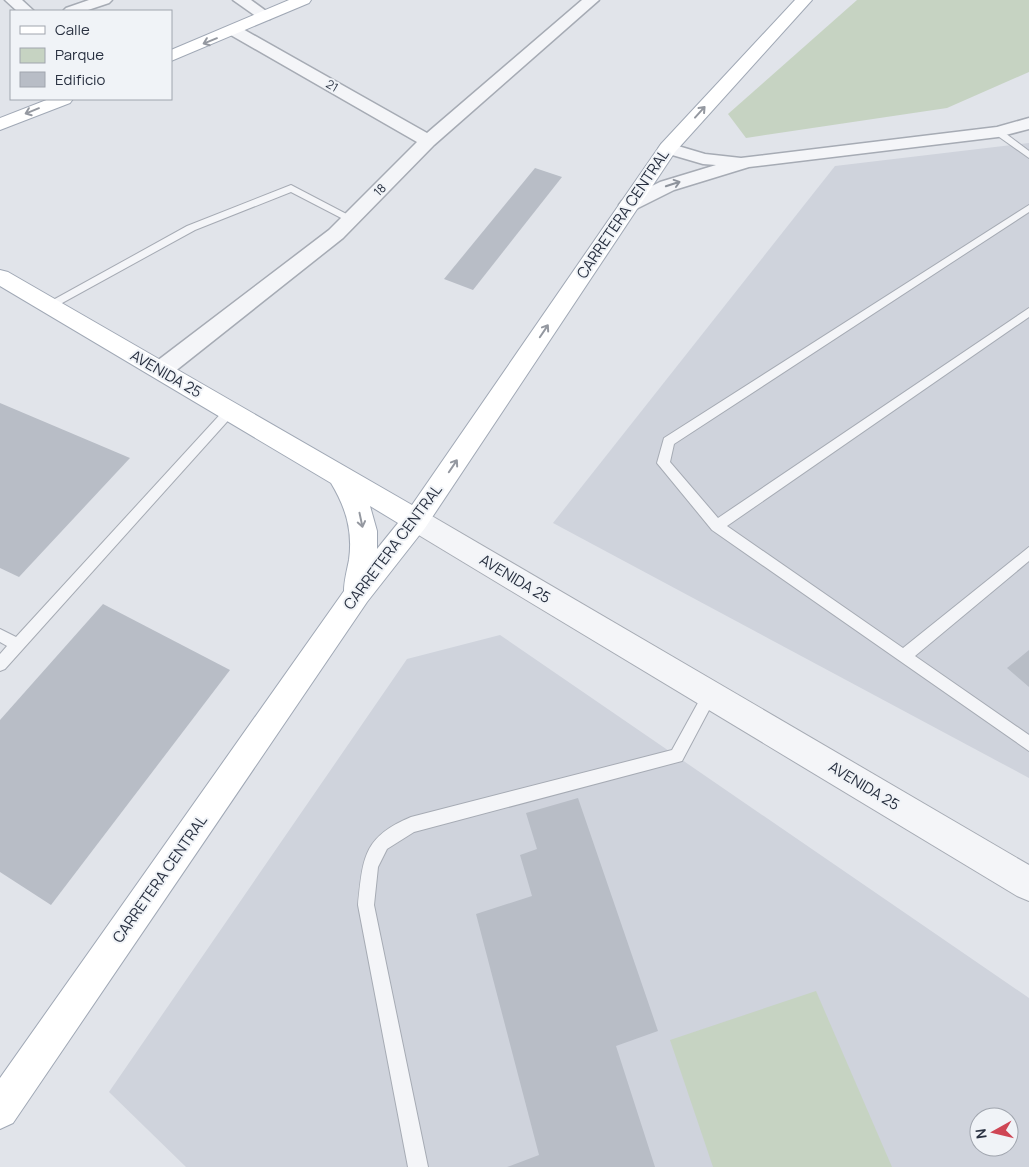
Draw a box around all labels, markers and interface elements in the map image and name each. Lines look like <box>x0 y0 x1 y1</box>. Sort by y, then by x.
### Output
legend <box>10 10 172 100</box>
text: Calle <box>55 19 90 40</box>
one-way arrow <box>203 36 218 46</box>
text: Parque <box>55 44 104 65</box>
text: Edificio <box>55 69 106 90</box>
street label: 21 <box>323 75 341 96</box>
one-way arrow <box>695 106 706 119</box>
one-way arrow <box>25 107 40 117</box>
street label: CARRETERA CENTRAL <box>571 145 674 283</box>
street label: 18 <box>370 179 390 200</box>
one-way arrow <box>665 179 681 189</box>
one-way arrow <box>539 324 549 338</box>
street label: AVENIDA 25 <box>127 345 206 402</box>
one-way arrow <box>448 459 458 473</box>
street label: CARRETERA CENTRAL <box>338 479 447 614</box>
one-way arrow <box>357 512 366 528</box>
street label: AVENIDA 25 <box>476 549 555 608</box>
street label: AVENIDA 25 <box>825 756 904 815</box>
street label: CARRETERA CENTRAL <box>107 810 212 947</box>
north arrow <box>969 1107 1019 1157</box>
text: N <box>971 1128 991 1140</box>

